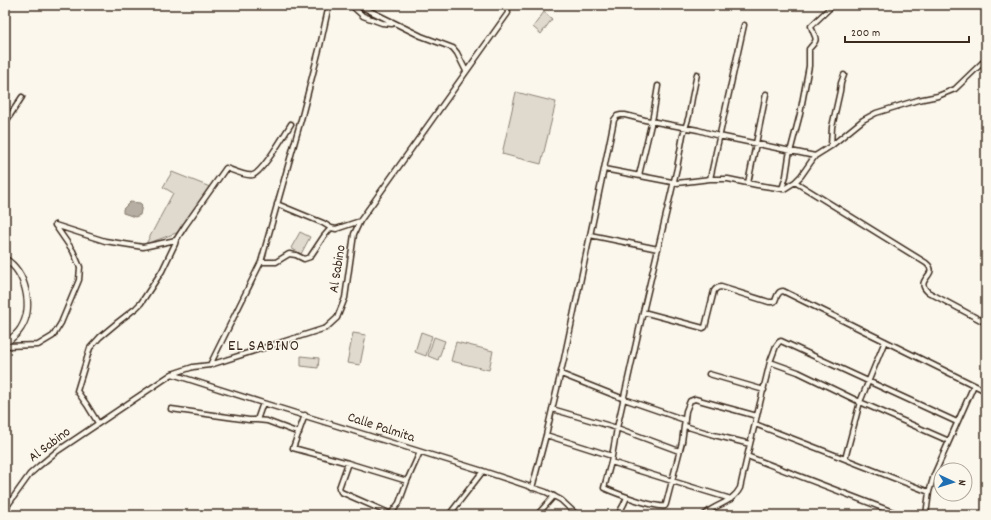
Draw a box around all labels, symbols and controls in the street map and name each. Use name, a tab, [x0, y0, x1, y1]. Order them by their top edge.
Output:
scale bar	[845, 18, 969, 44]
text: 200 m	[851, 25, 880, 42]
street label: Al Sabino	[324, 244, 352, 294]
district label: EL SABINO	[228, 335, 300, 358]
street label: Calle Palmita	[345, 408, 418, 448]
street label: Al Sabino	[25, 422, 75, 468]
north arrow	[933, 462, 973, 502]
text: N	[953, 479, 969, 486]

